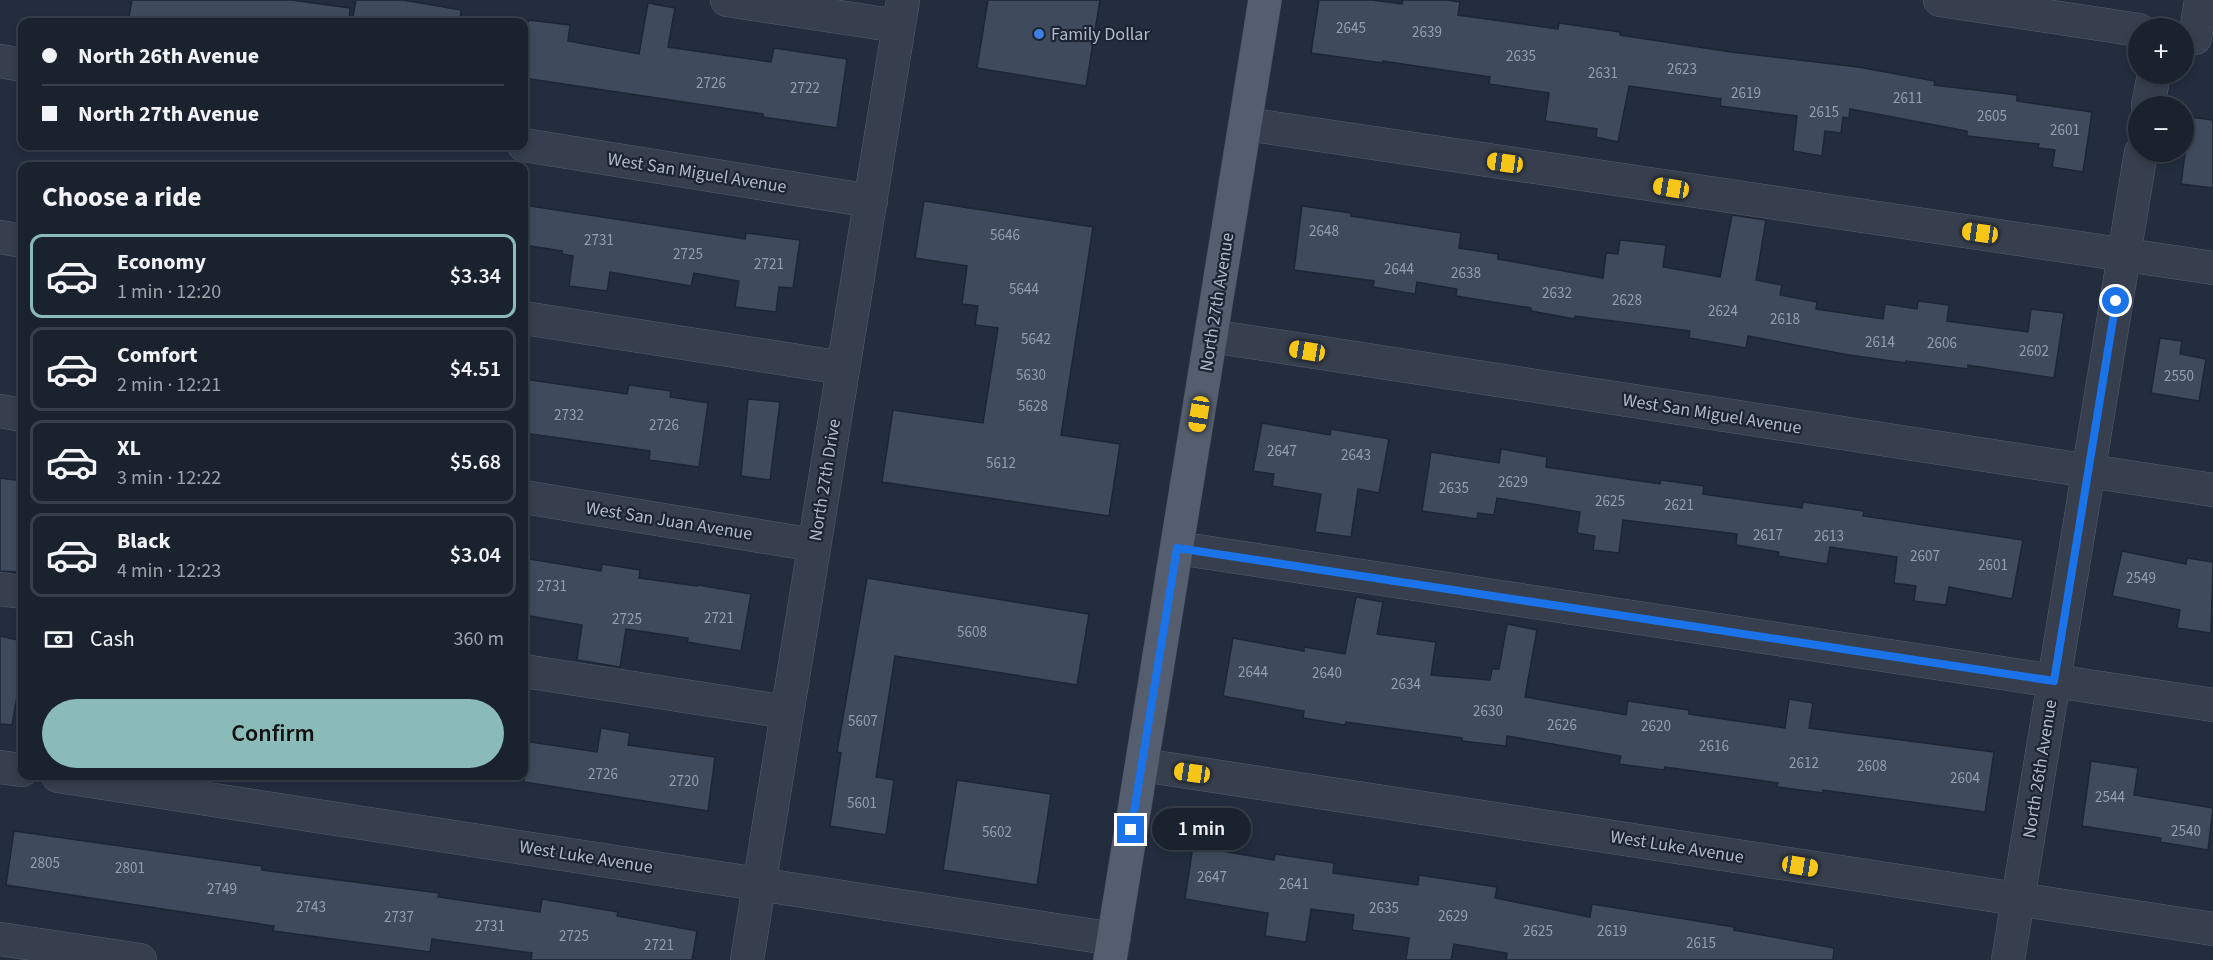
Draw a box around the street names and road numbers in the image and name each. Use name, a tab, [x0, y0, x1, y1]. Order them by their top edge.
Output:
street label: West San Miguel Avenue	[606, 146, 788, 200]
street label: North 27th Avenue	[1194, 231, 1240, 373]
street label: West San Miguel Avenue	[1621, 387, 1803, 441]
street label: North 27th Drive	[803, 417, 847, 543]
street label: West San Juan Avenue	[584, 495, 754, 547]
street label: North 26th Avenue	[2017, 698, 2063, 840]
street label: West Luke Avenue	[1608, 824, 1746, 870]
street label: West Luke Avenue	[517, 834, 655, 880]

